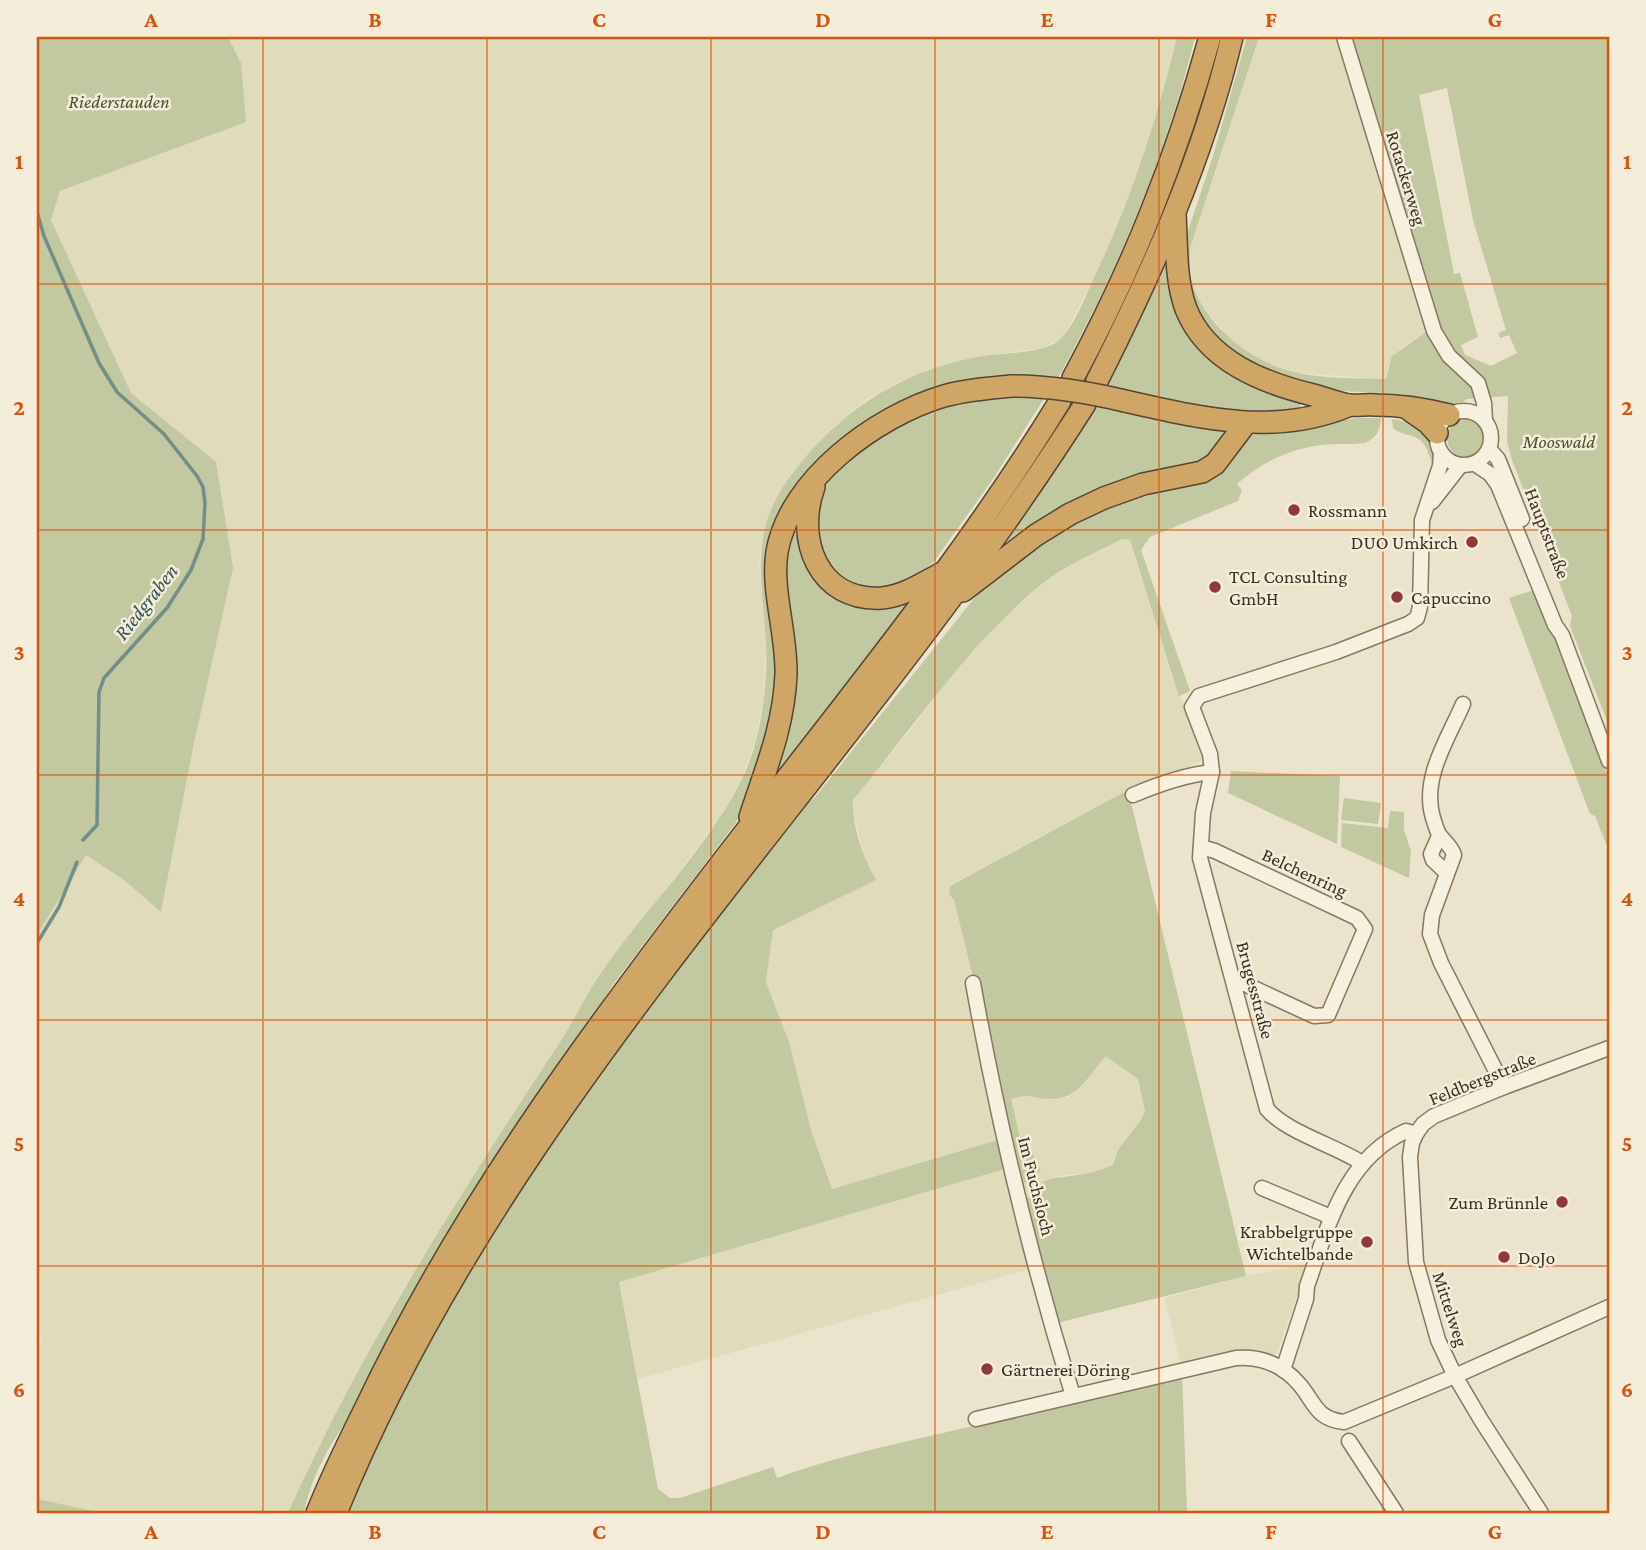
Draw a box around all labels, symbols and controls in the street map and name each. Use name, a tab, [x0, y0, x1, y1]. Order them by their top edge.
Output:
text: A	[143, 6, 158, 32]
text: B	[368, 6, 382, 32]
text: C	[592, 6, 606, 32]
text: D	[815, 6, 831, 32]
text: E	[1040, 6, 1054, 32]
text: F	[1265, 6, 1277, 32]
text: G	[1488, 6, 1503, 32]
park label: Riederstauden	[68, 91, 170, 112]
street label: Rotackerweg	[1382, 128, 1431, 228]
text: 1	[15, 148, 24, 174]
text: 1	[1623, 148, 1632, 174]
text: 2	[13, 394, 25, 420]
text: 2	[1621, 394, 1633, 420]
park label: Mooswald	[1522, 431, 1596, 452]
street label: Hauptstraße	[1521, 485, 1574, 581]
place label: Rossmann	[1308, 500, 1387, 521]
marker: Rossmann	[1286, 502, 1302, 518]
place label: DUO Umkirch	[1351, 532, 1458, 553]
marker: DUO Umkirch	[1464, 534, 1480, 550]
water label: Riedgraben	[109, 560, 183, 644]
place label: TCL Consulting GmbH	[1229, 566, 1347, 609]
marker: TCL Consulting GmbH	[1207, 579, 1223, 595]
place label: Capuccino	[1411, 587, 1491, 608]
marker: Capuccino	[1389, 589, 1405, 605]
text: 3	[13, 639, 25, 665]
text: 3	[1621, 639, 1633, 665]
street label: Belchenring	[1259, 844, 1351, 901]
text: 4	[13, 885, 25, 911]
text: 4	[1621, 885, 1633, 911]
street label: Brugesstraße	[1232, 939, 1279, 1041]
street label: Feldbergstraße	[1426, 1047, 1539, 1110]
text: 5	[13, 1130, 25, 1156]
text: 5	[1621, 1130, 1633, 1156]
street label: Im Fuchsloch	[1014, 1134, 1059, 1238]
place label: Zum Brünnle	[1448, 1192, 1548, 1213]
marker: Zum Brünnle	[1554, 1194, 1570, 1210]
place label: Krabbelgruppe Wichtelbande	[1240, 1221, 1353, 1264]
marker: Krabbelgruppe Wichtelbande	[1359, 1234, 1375, 1250]
place label: DoJo	[1518, 1247, 1555, 1268]
marker: DoJo	[1496, 1249, 1512, 1265]
street label: Mittelweg	[1429, 1269, 1473, 1349]
place label: Gärtnerei Döring	[1001, 1359, 1130, 1380]
marker: Gärtnerei Döring	[979, 1361, 995, 1377]
text: 6	[13, 1376, 25, 1402]
text: 6	[1621, 1376, 1633, 1402]
text: A	[143, 1518, 158, 1544]
text: B	[368, 1518, 382, 1544]
text: C	[592, 1518, 606, 1544]
text: D	[815, 1518, 831, 1544]
text: E	[1040, 1518, 1054, 1544]
text: F	[1265, 1518, 1277, 1544]
text: G	[1488, 1518, 1503, 1544]

